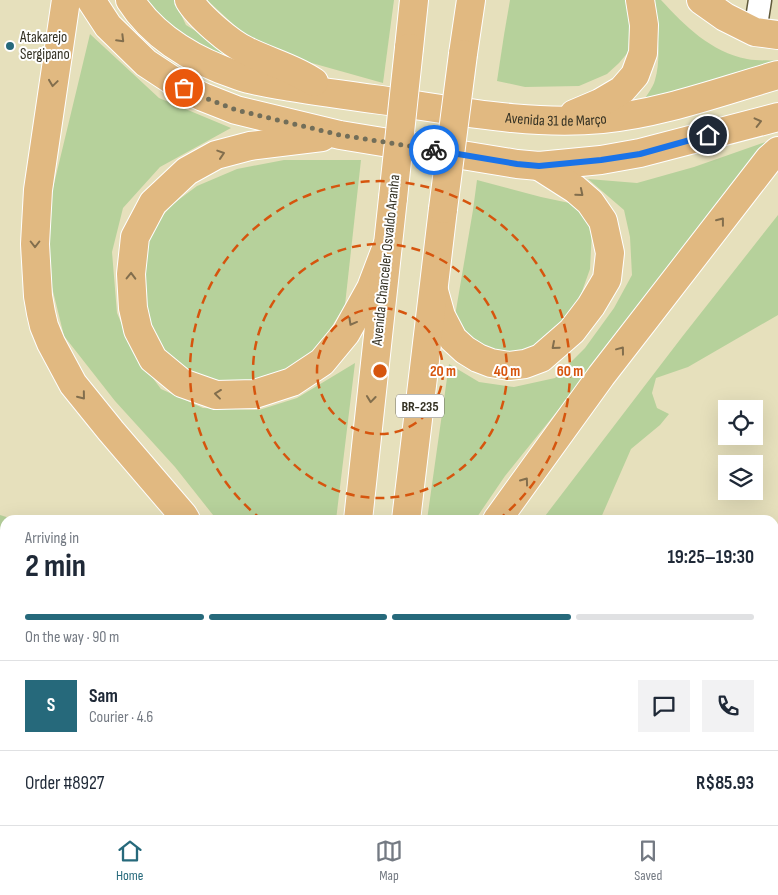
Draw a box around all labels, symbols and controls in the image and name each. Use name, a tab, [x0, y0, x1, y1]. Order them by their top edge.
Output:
place label: Atakarejo Sergipano	[19, 28, 70, 64]
one-way arrow	[115, 33, 124, 42]
marker: Atakarejo Sergipano	[4, 40, 16, 52]
pin	[163, 67, 205, 109]
icon: bag	[170, 74, 198, 102]
one-way arrow	[48, 79, 59, 87]
street label: Avenida 31 de Março	[504, 108, 607, 130]
pin	[687, 114, 729, 156]
one-way arrow	[754, 117, 763, 128]
icon: home	[694, 121, 722, 149]
courier	[409, 125, 459, 175]
icon: bike	[420, 136, 448, 164]
one-way arrow	[217, 150, 225, 160]
street label: Avenida Chanceler Osvaldo Aranha	[367, 173, 404, 347]
one-way arrow	[574, 188, 583, 197]
one-way arrow	[715, 218, 723, 227]
one-way arrow	[30, 240, 40, 248]
one-way arrow	[126, 272, 136, 280]
one-way arrow	[348, 317, 358, 326]
one-way arrow	[552, 340, 561, 349]
one-way arrow	[616, 347, 624, 356]
centre of rings	[371, 362, 389, 380]
text: 20 m	[430, 362, 456, 381]
text: 40 m	[494, 362, 520, 381]
text: 60 m	[557, 362, 583, 381]
one-way arrow	[213, 389, 221, 400]
one-way arrow	[77, 390, 86, 399]
road number: BR-235	[396, 394, 444, 418]
one-way arrow	[366, 395, 377, 403]
map controls	[718, 400, 763, 500]
button: locate	[718, 400, 763, 445]
button: layers	[718, 455, 763, 500]
one-way arrow	[519, 477, 528, 486]
text: Arriving in	[25, 529, 79, 548]
text: 19:25–19:30	[667, 546, 754, 569]
text: 2 min	[25, 547, 86, 586]
text: On the way · 90 m	[25, 628, 119, 647]
button: chat	[638, 680, 690, 732]
button: phone	[702, 680, 754, 732]
text: Sam	[89, 685, 118, 708]
text: S	[47, 694, 55, 717]
text: Courier · 4.6	[89, 708, 153, 727]
text: Order #8927	[25, 772, 104, 795]
text: R$85.93	[696, 772, 754, 795]
tab: Home	[116, 837, 144, 884]
tab: Map	[375, 837, 403, 884]
tab: Saved	[634, 837, 662, 884]

